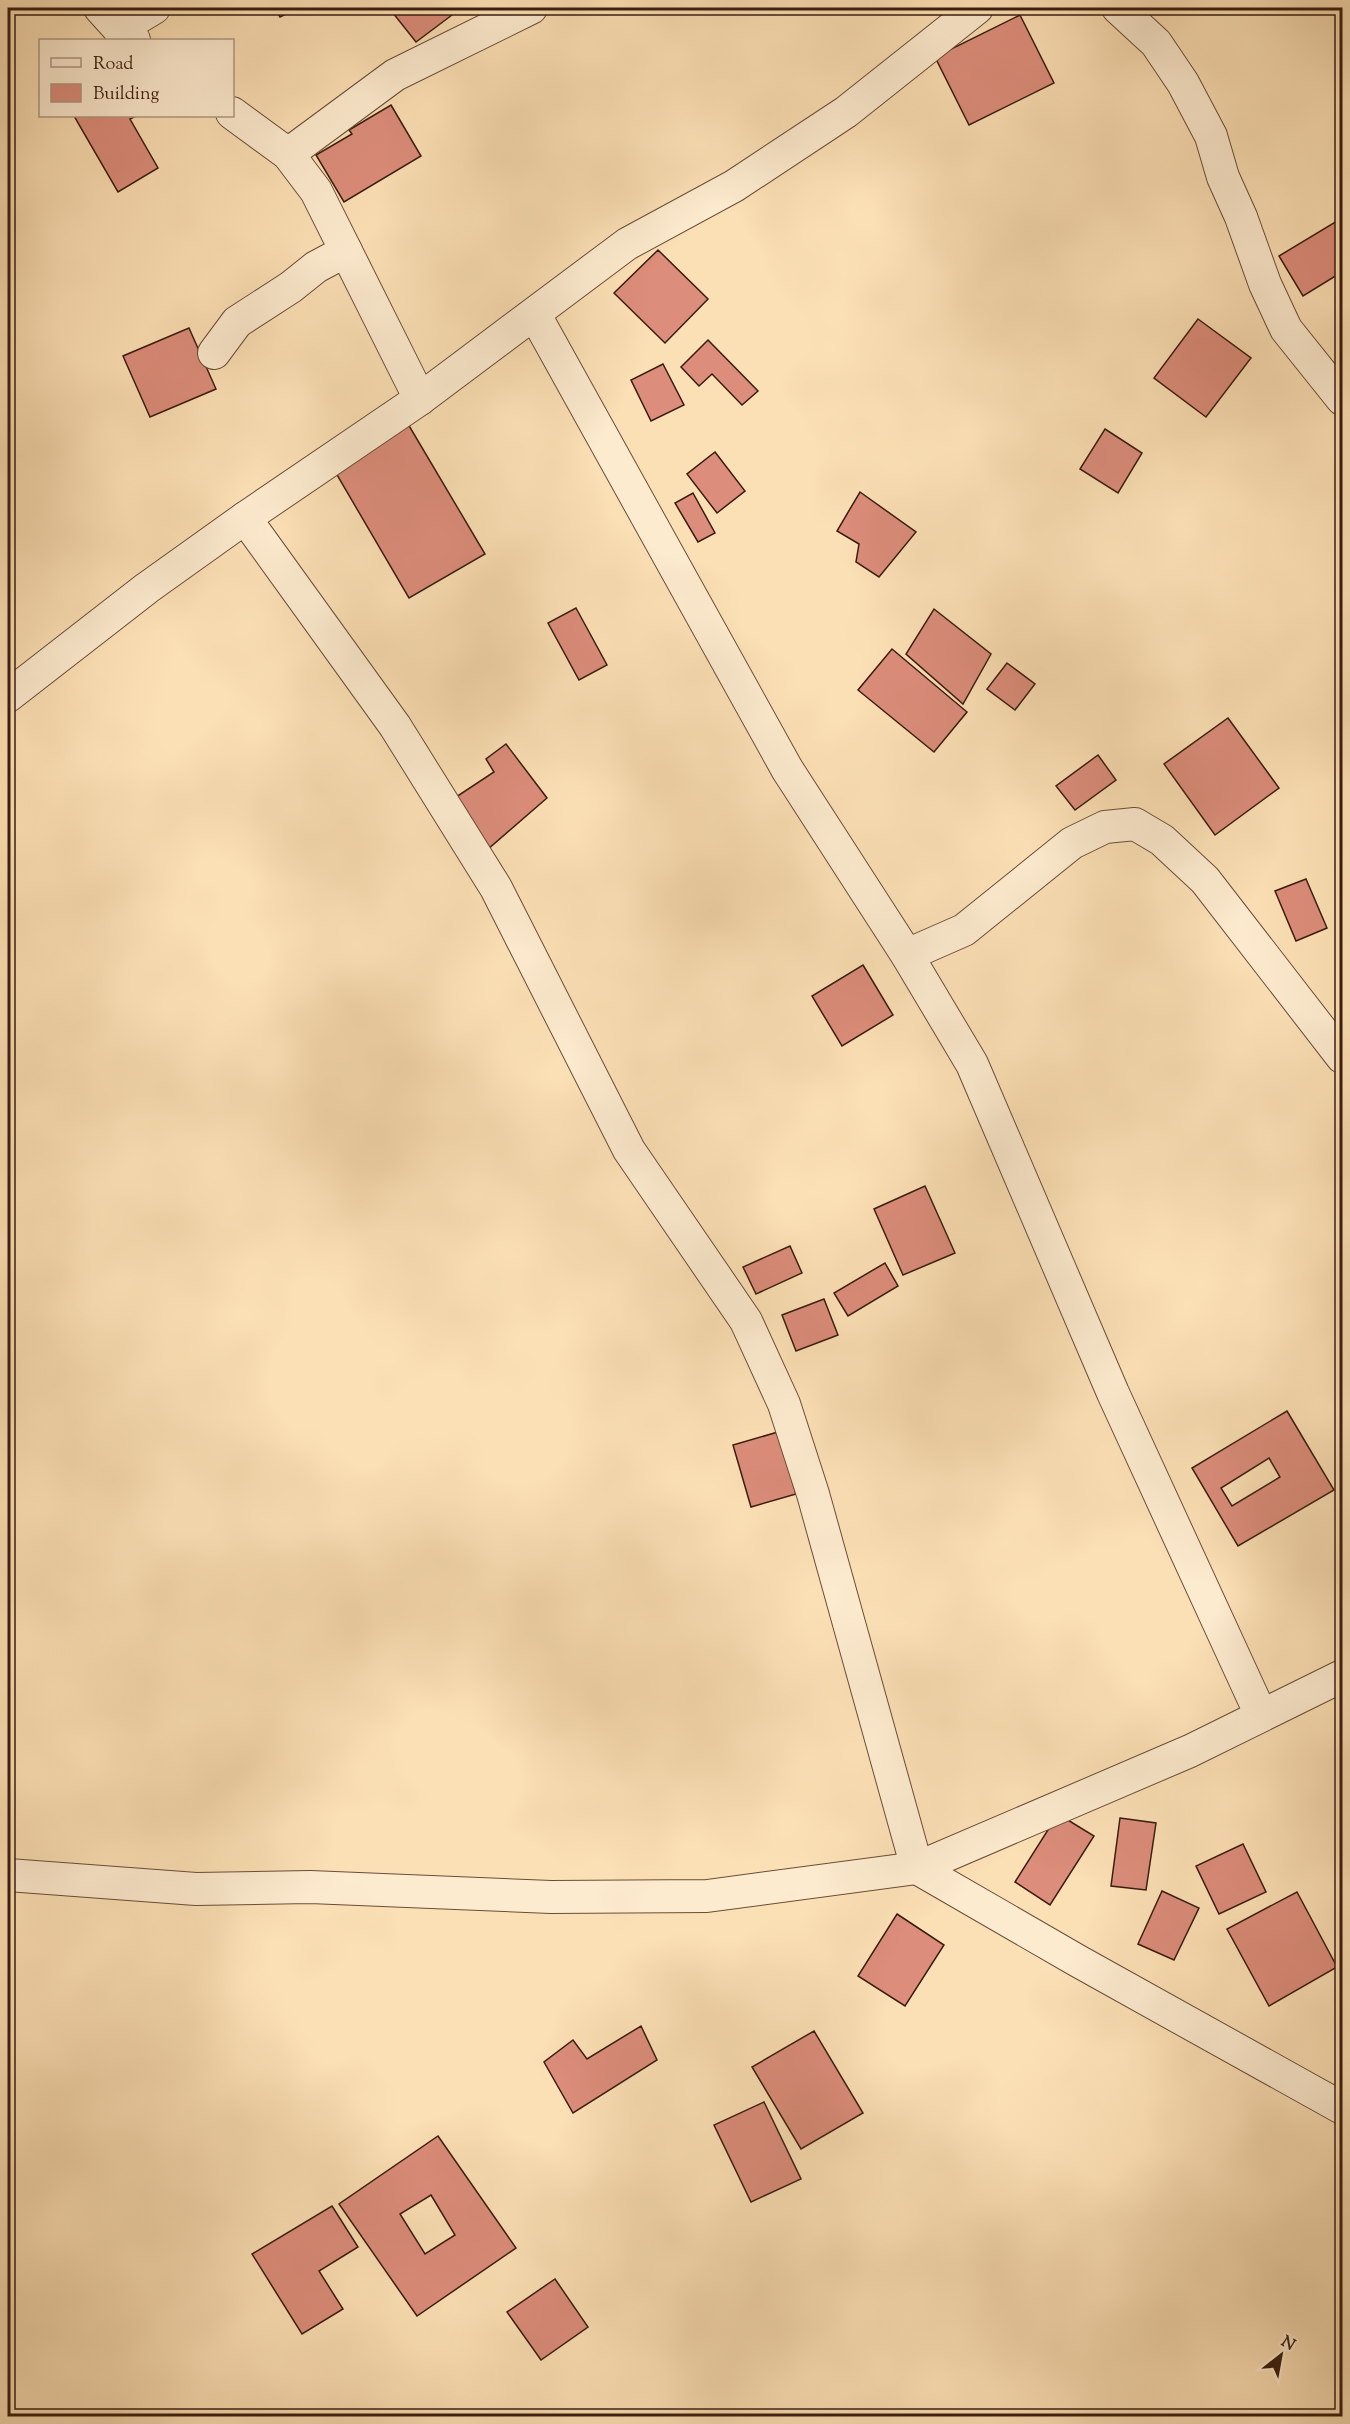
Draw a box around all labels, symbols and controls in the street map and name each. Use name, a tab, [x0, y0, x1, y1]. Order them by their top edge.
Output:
legend	[39, 39, 234, 117]
text: Road	[93, 52, 133, 78]
text: Building	[93, 82, 159, 108]
north arrow	[1251, 2325, 1311, 2385]
text: N	[1276, 2331, 1299, 2358]

